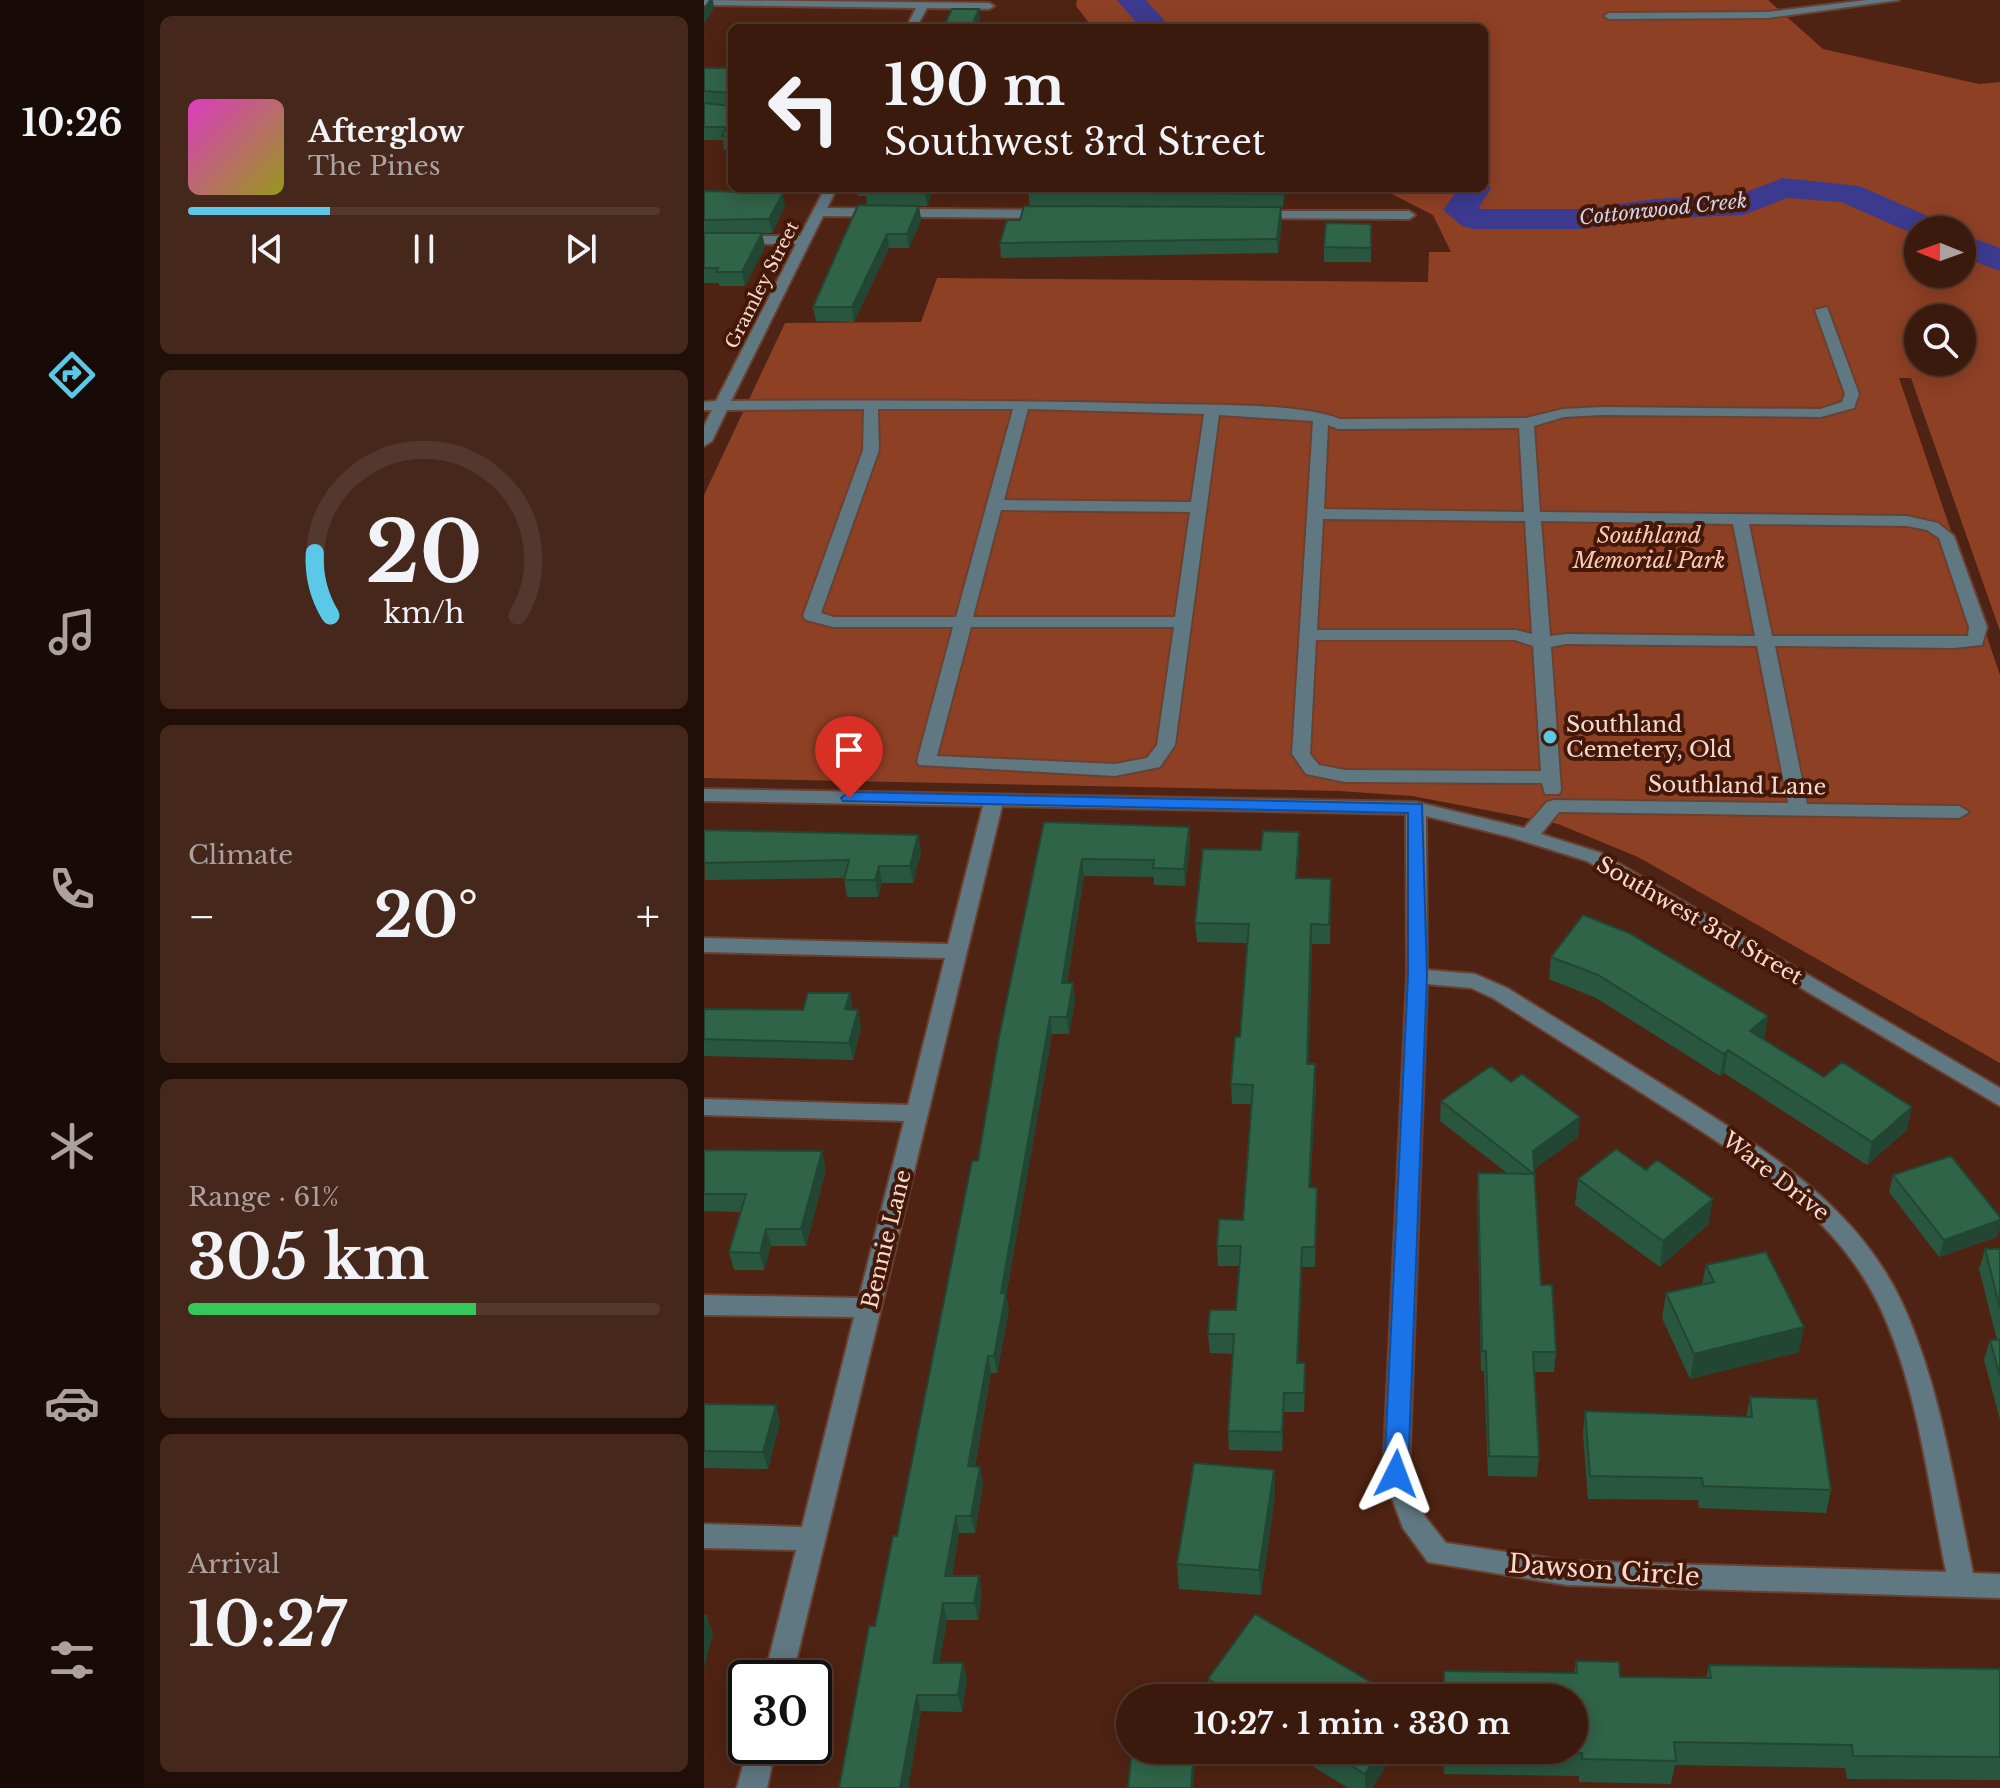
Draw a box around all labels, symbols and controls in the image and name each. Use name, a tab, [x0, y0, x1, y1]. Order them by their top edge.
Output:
text: 190 m	[884, 51, 1065, 120]
icon: left	[752, 56, 856, 160]
text: 10:26	[22, 101, 122, 146]
text: Afterglow	[308, 113, 464, 150]
text: Southwest 3rd Street	[884, 120, 1265, 165]
text: The Pines	[308, 150, 440, 182]
water label: Cottonwood Creek	[1578, 188, 1748, 230]
north arrow	[1904, 216, 1976, 288]
map controls	[1904, 216, 1976, 376]
street label: Gramley Street	[720, 218, 804, 352]
icon: previous	[245, 227, 289, 271]
icon: pause	[402, 227, 446, 271]
icon: next	[559, 227, 603, 271]
button: search	[1904, 304, 1976, 376]
icon: directions	[44, 347, 100, 403]
text: 20	[366, 500, 482, 603]
park label: Southland Memorial Park	[1572, 522, 1725, 574]
text: km/h	[383, 595, 465, 631]
icon: music	[44, 604, 100, 660]
place label: Southland Cemetery, Old	[1566, 711, 1732, 763]
pin	[815, 716, 883, 798]
icon: arrive	[827, 728, 871, 772]
marker: Southland Cemetery, Old	[1541, 728, 1559, 746]
street label: Southland Lane	[1648, 770, 1826, 801]
text: Climate	[188, 839, 293, 871]
street label: Southwest 3rd Street	[1592, 850, 1808, 991]
icon: phone	[44, 861, 100, 917]
text: 20°	[374, 879, 478, 953]
text: −	[188, 889, 216, 944]
text: +	[636, 889, 660, 944]
icon: climate	[44, 1118, 100, 1174]
street label: Ware Drive	[1716, 1126, 1835, 1226]
street label: Bennie Lane	[856, 1167, 917, 1311]
text: Range · 61%	[188, 1181, 339, 1213]
text: 305 km	[188, 1221, 429, 1295]
icon: car	[44, 1375, 100, 1431]
position arrow	[1354, 1432, 1438, 1516]
street label: Dawson Circle	[1507, 1547, 1701, 1593]
text: Arrival	[188, 1548, 280, 1580]
text: 10:27	[188, 1588, 347, 1662]
icon: filters	[44, 1632, 100, 1688]
speed limit sign: 30	[728, 1660, 832, 1764]
text: 10:27 · 1 min · 330 m	[1194, 1705, 1510, 1742]

